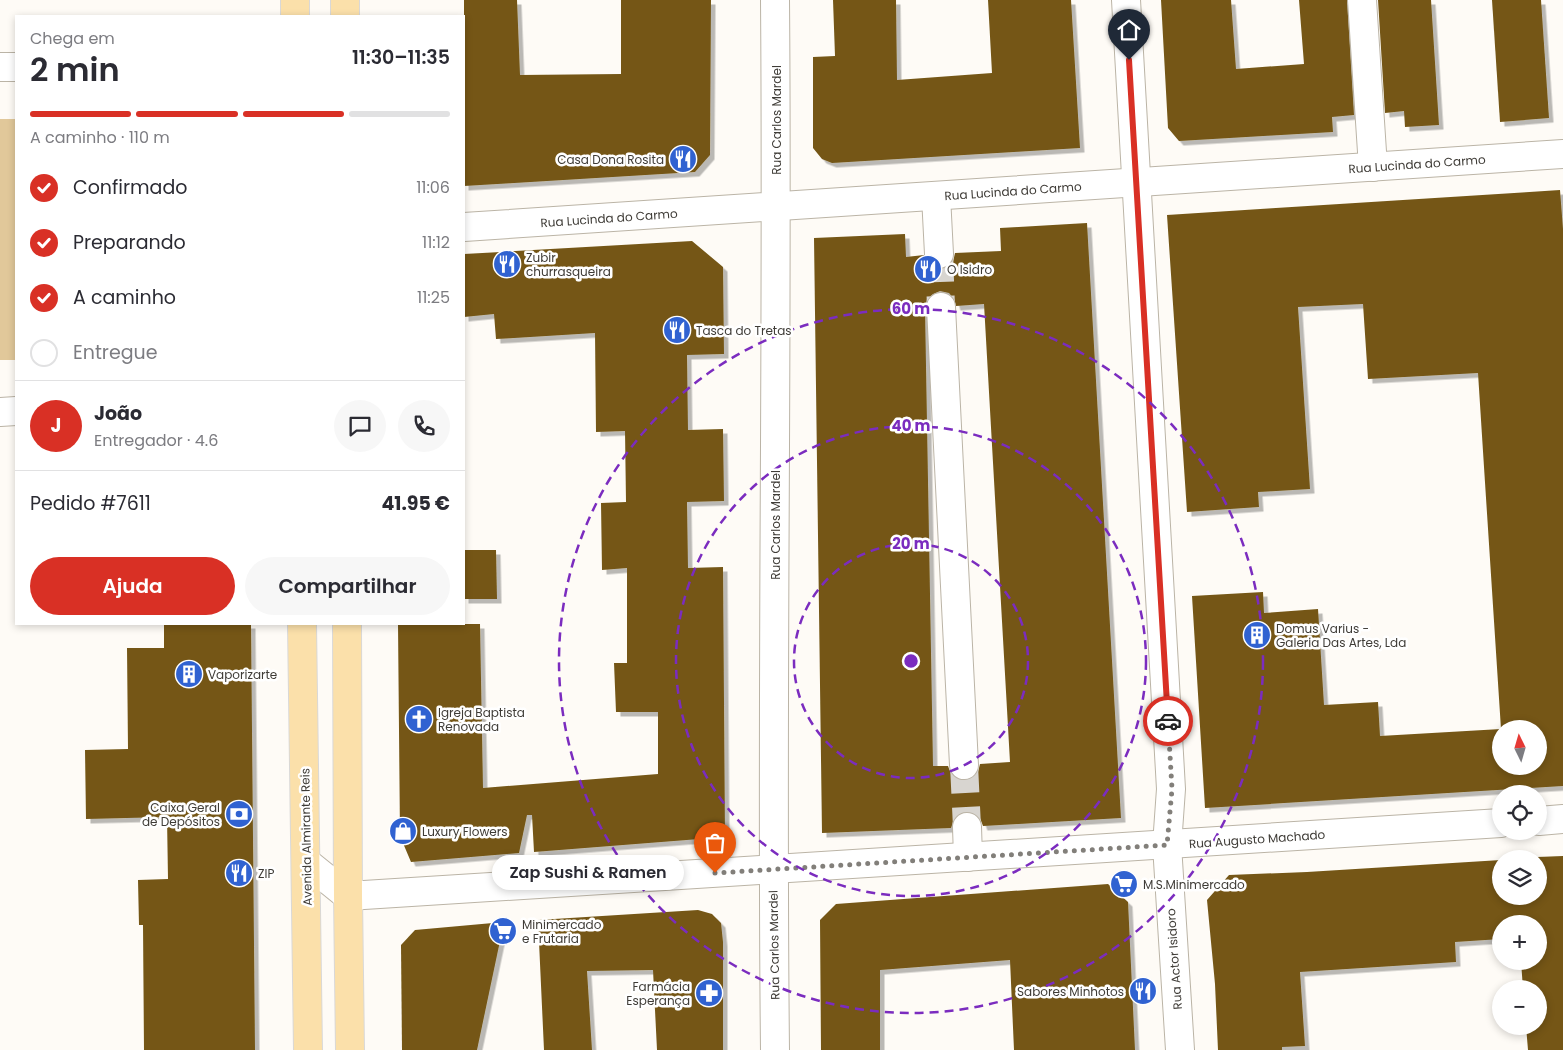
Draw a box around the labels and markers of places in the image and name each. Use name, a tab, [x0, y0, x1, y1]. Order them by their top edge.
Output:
pin	[1108, 9, 1150, 60]
restaurant icon: Casa Dona Rosita	[668, 144, 698, 174]
place label: Casa Dona Rosita	[557, 151, 664, 168]
restaurant icon: Zubir churrasqueira	[492, 249, 522, 279]
place label: Zubir churrasqueira	[526, 249, 611, 280]
restaurant icon: O Isidro	[913, 254, 943, 284]
place label: O Isidro	[947, 261, 992, 278]
restaurant icon: Tasca do Tretas	[662, 315, 692, 345]
place label: Tasca do Tretas	[696, 322, 792, 339]
building icon: Domus Varius - Galeria Das Artes, Lda	[1242, 620, 1272, 650]
place label: Domus Varius - Galeria Das Artes, Lda	[1276, 620, 1406, 651]
centre of rings	[902, 652, 920, 670]
building icon: Vaporizarte	[174, 659, 204, 689]
place label: Vaporizarte	[208, 666, 277, 683]
church icon: Igreja Baptista Renovada	[404, 704, 434, 734]
place label: Igreja Baptista Renovada	[438, 704, 525, 735]
place label: Caixa Geral de Depósitos	[142, 799, 220, 830]
bank icon: Caixa Geral de Depósitos	[224, 799, 254, 829]
shop icon: Luxury Flowers	[388, 816, 418, 846]
pin	[694, 822, 736, 873]
place label: Luxury Flowers	[422, 823, 507, 840]
callout: Zap Sushi & Ramen	[492, 856, 685, 890]
restaurant icon: ZIP	[224, 858, 254, 888]
place label: ZIP	[258, 865, 274, 882]
supermarket icon: M.S.Minimercado	[1109, 869, 1139, 899]
place label: M.S.Minimercado	[1143, 876, 1245, 893]
supermarket icon: Minimercado e Frutaria	[488, 916, 518, 946]
place label: Minimercado e Frutaria	[522, 916, 602, 947]
restaurant icon: Sabores Minhotos	[1128, 976, 1158, 1006]
place label: Farmácia Esperança	[626, 978, 690, 1009]
pharmacy icon: Farmácia Esperança	[694, 978, 724, 1008]
place label: Sabores Minhotos	[1017, 983, 1124, 1000]

